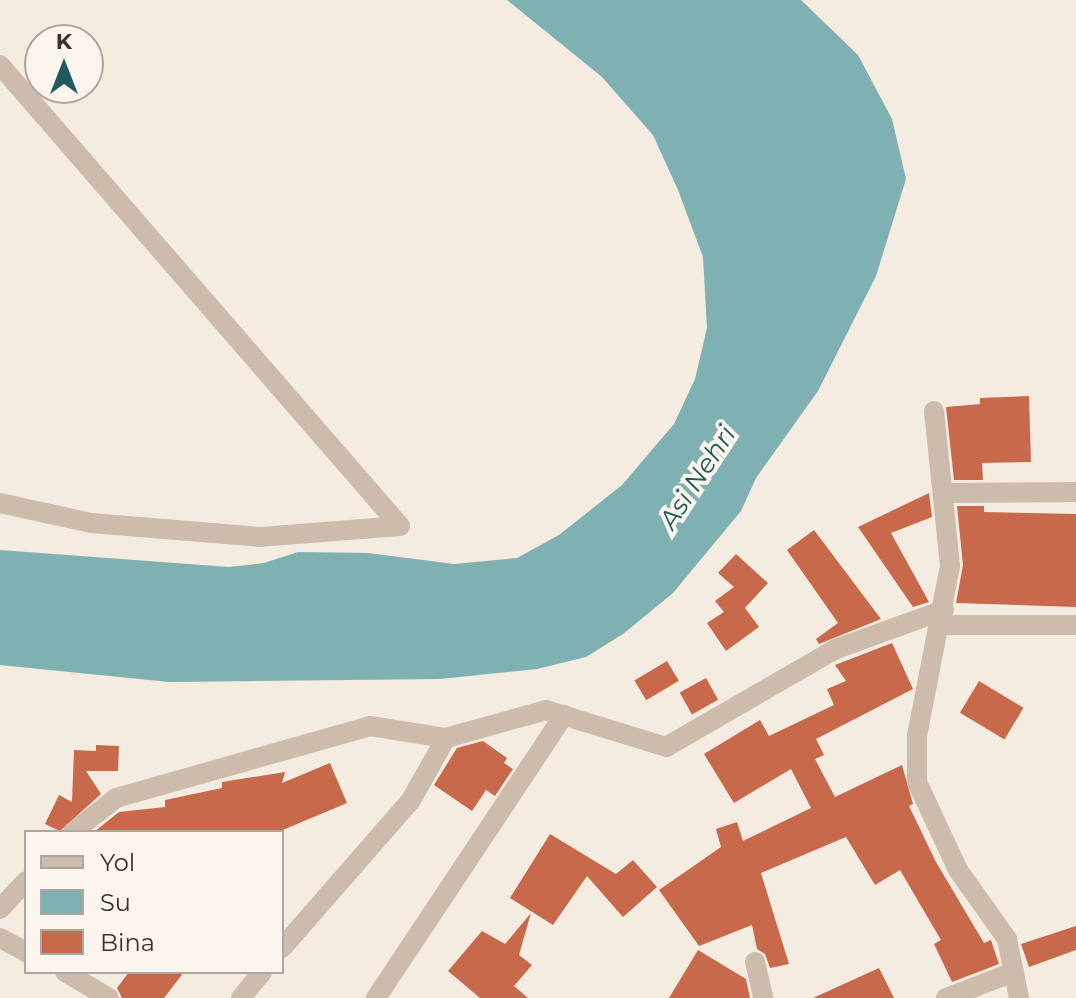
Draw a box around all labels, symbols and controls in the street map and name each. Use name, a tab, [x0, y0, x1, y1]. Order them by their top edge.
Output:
north arrow	[24, 24, 104, 104]
text: K	[56, 28, 72, 55]
water label: Asi Nehri	[653, 421, 743, 535]
legend	[24, 830, 284, 974]
text: Yol	[100, 848, 135, 877]
text: Su	[100, 888, 131, 917]
text: Bina	[100, 928, 155, 957]

